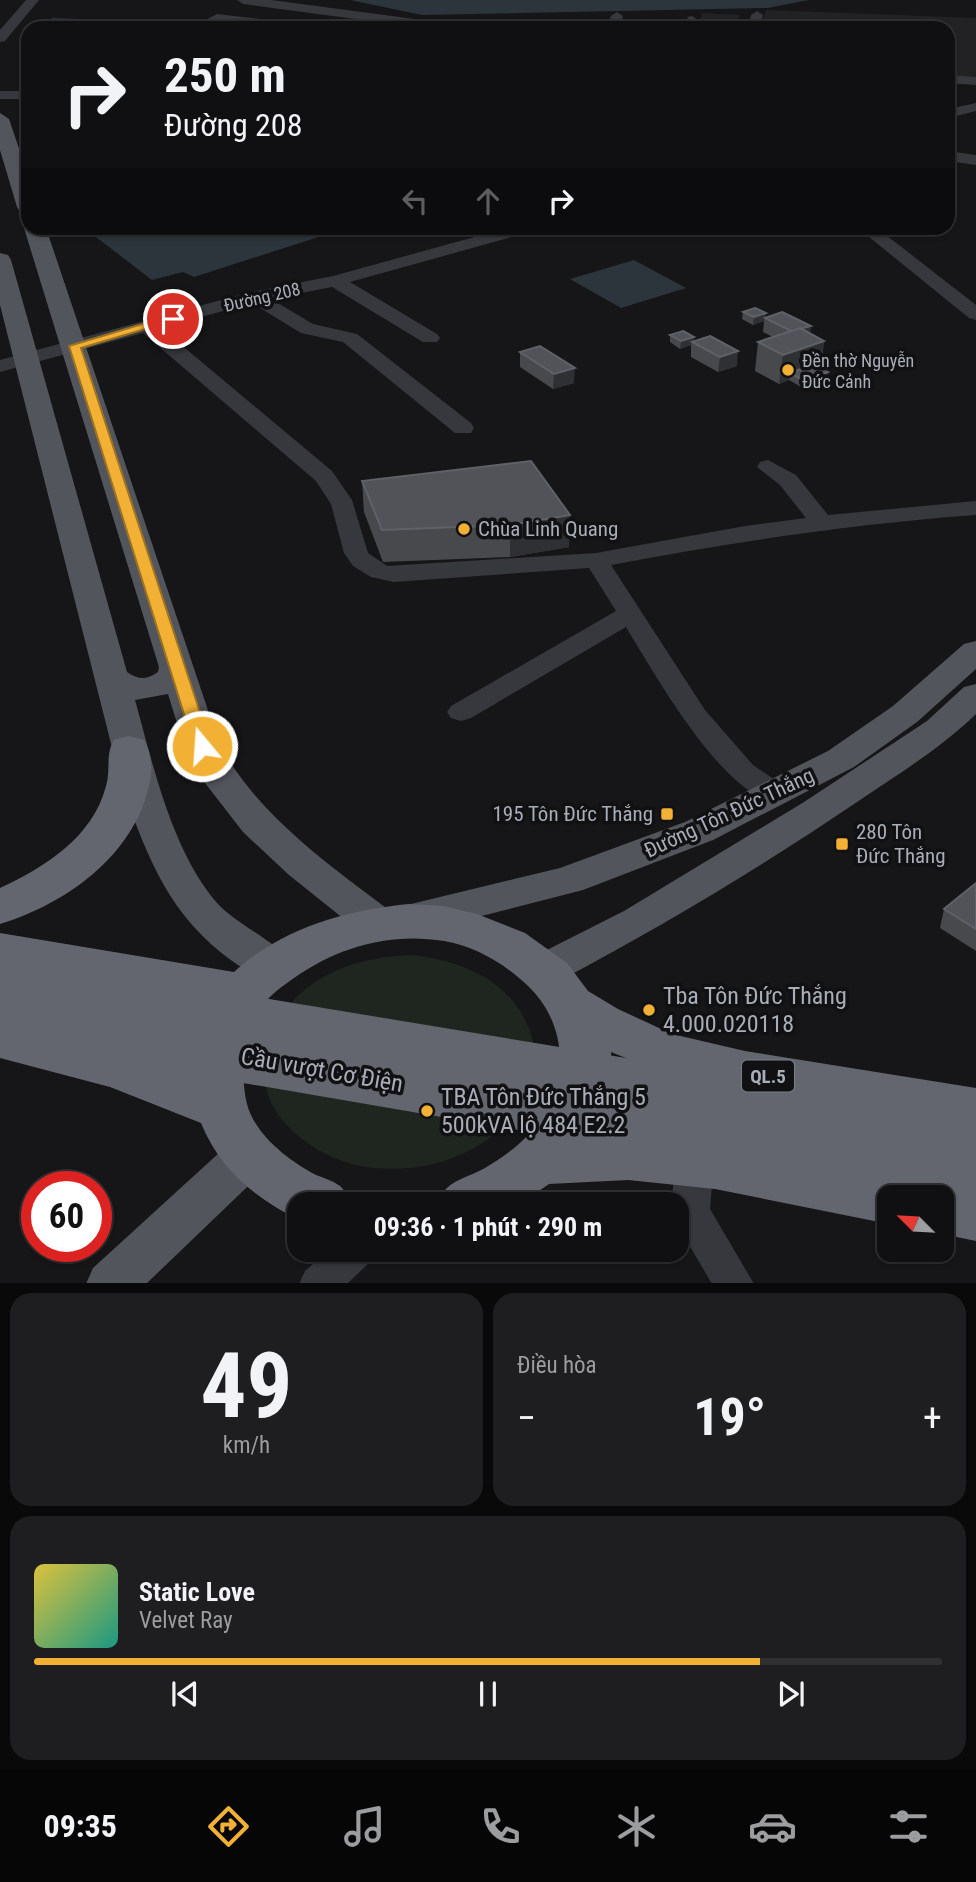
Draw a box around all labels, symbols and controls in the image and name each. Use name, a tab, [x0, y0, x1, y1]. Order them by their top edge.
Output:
text: 250 m	[164, 47, 286, 104]
icon: right	[49, 49, 140, 140]
text: Đường 208	[164, 106, 302, 144]
icon: left	[396, 182, 434, 220]
icon: ahead	[469, 182, 507, 220]
icon: right	[542, 182, 580, 220]
street label: Đường 208	[222, 278, 302, 316]
pin	[143, 289, 203, 349]
icon: arrive	[154, 300, 192, 338]
place label: Đền thờ Nguyễn Đức Cảnh	[802, 350, 914, 392]
marker: Đền thờ Nguyễn Đức Cảnh	[780, 362, 796, 378]
place label: Chùa Linh Quang	[478, 517, 618, 541]
marker: Chùa Linh Quang	[456, 521, 472, 537]
position arrow	[165, 709, 239, 783]
street label: Đường Tôn Đức Thắng	[640, 763, 818, 863]
place label: 195 Tôn Đức Thắng	[492, 802, 653, 826]
marker: 195 Tôn Đức Thắng	[659, 806, 675, 822]
place label: 280 Tôn Đức Thắng	[856, 820, 946, 868]
marker: 280 Tôn Đức Thắng	[834, 836, 850, 852]
place label: Tba Tôn Đức Thắng 4.000.020118	[663, 982, 847, 1038]
marker: Tba Tôn Đức Thắng 4.000.020118	[641, 1002, 657, 1018]
street label: Cầu vượt Cơ Điện	[239, 1042, 405, 1098]
road number: QL.5	[742, 1060, 794, 1092]
place label: TBA Tôn Đức Thắng 5 500kVA lộ 484 E2.2	[441, 1083, 646, 1139]
marker: TBA Tôn Đức Thắng 5 500kVA lộ 484 E2.2	[419, 1103, 435, 1119]
speed limit sign: 60	[21, 1171, 112, 1262]
north arrow	[877, 1185, 954, 1262]
map controls	[877, 1185, 954, 1262]
text: 09:36 · 1 phút · 290 m	[374, 1212, 602, 1242]
text: 49	[201, 1333, 292, 1439]
text: Điều hòa	[517, 1352, 597, 1379]
text: 19°	[693, 1387, 766, 1448]
text: −	[517, 1396, 536, 1440]
text: +	[923, 1396, 942, 1440]
text: km/h	[223, 1432, 270, 1459]
text: Static Love	[139, 1577, 255, 1607]
text: Velvet Ray	[139, 1607, 233, 1634]
icon: previous	[166, 1675, 204, 1713]
icon: pause	[469, 1675, 507, 1713]
icon: next	[772, 1675, 810, 1713]
icon: directions	[204, 1802, 253, 1851]
icon: music	[340, 1802, 389, 1851]
icon: phone	[476, 1802, 525, 1851]
icon: climate	[612, 1802, 661, 1851]
icon: car	[748, 1802, 797, 1851]
icon: filters	[884, 1802, 933, 1851]
text: 09:35	[43, 1807, 117, 1845]

